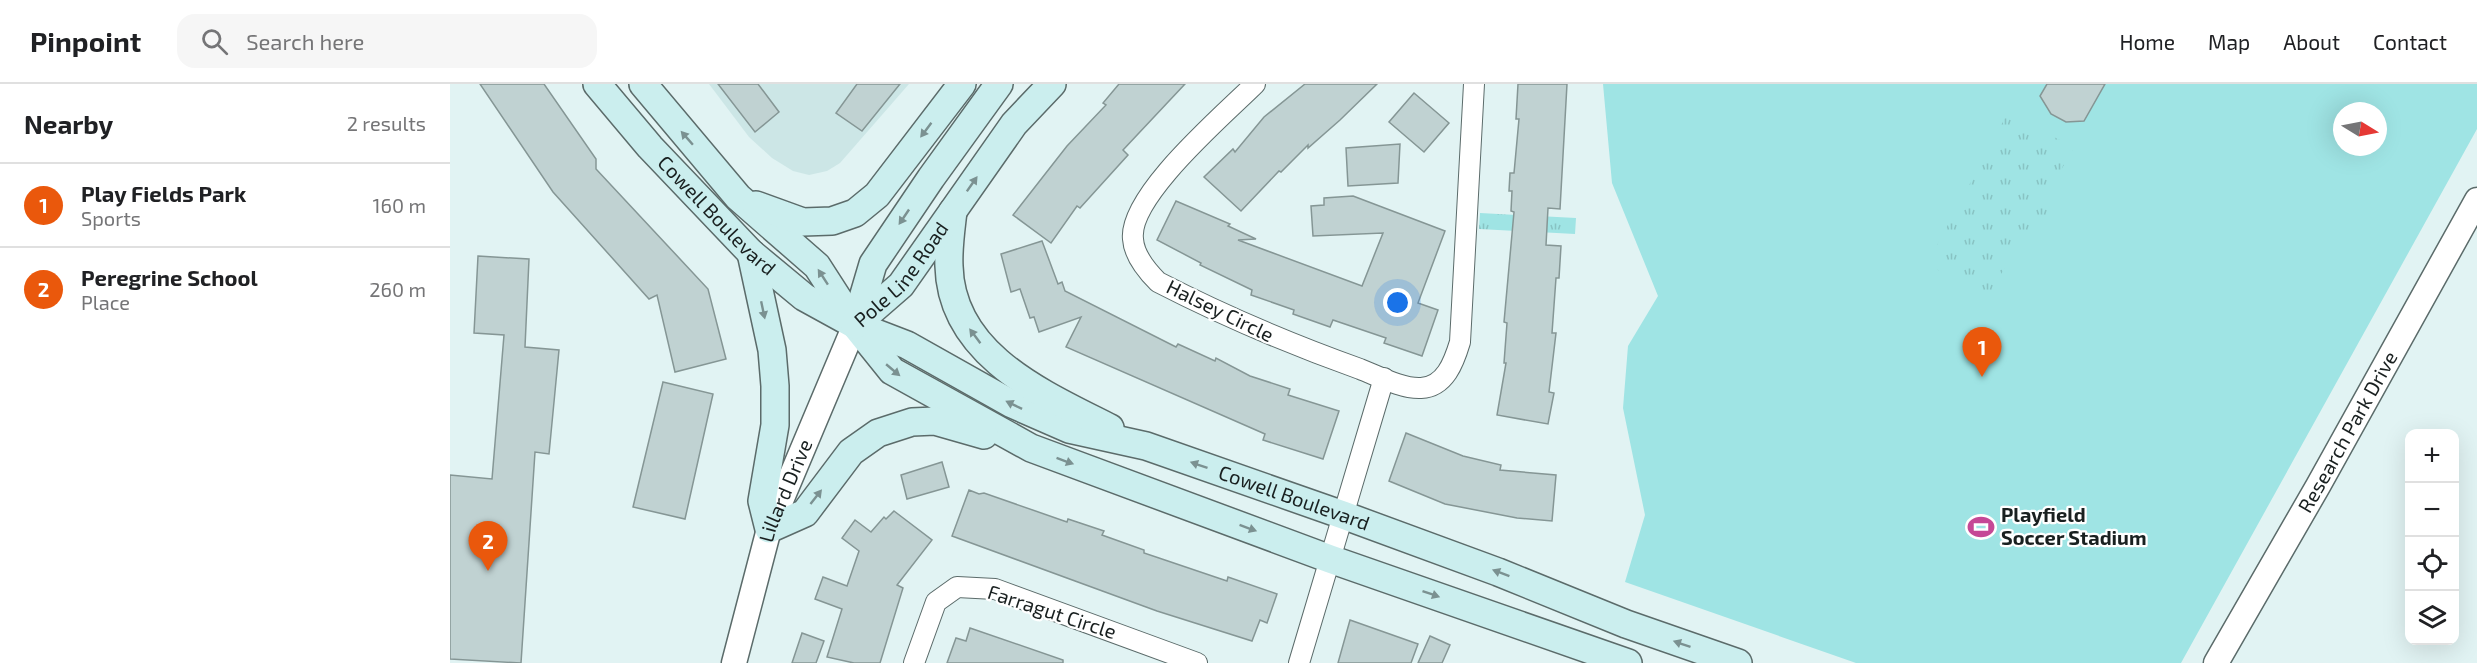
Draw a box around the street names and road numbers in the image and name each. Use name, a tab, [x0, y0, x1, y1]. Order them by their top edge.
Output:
street label: Cowell Boulevard	[653, 150, 781, 280]
street label: Pole Line Road	[849, 217, 953, 331]
street label: Halsey Circle	[1163, 274, 1278, 346]
street label: Research Park Drive	[2292, 347, 2402, 517]
street label: Lillard Drive	[753, 435, 817, 545]
street label: Cowell Boulevard	[1216, 459, 1373, 535]
street label: Farragut Circle	[985, 579, 1120, 643]

